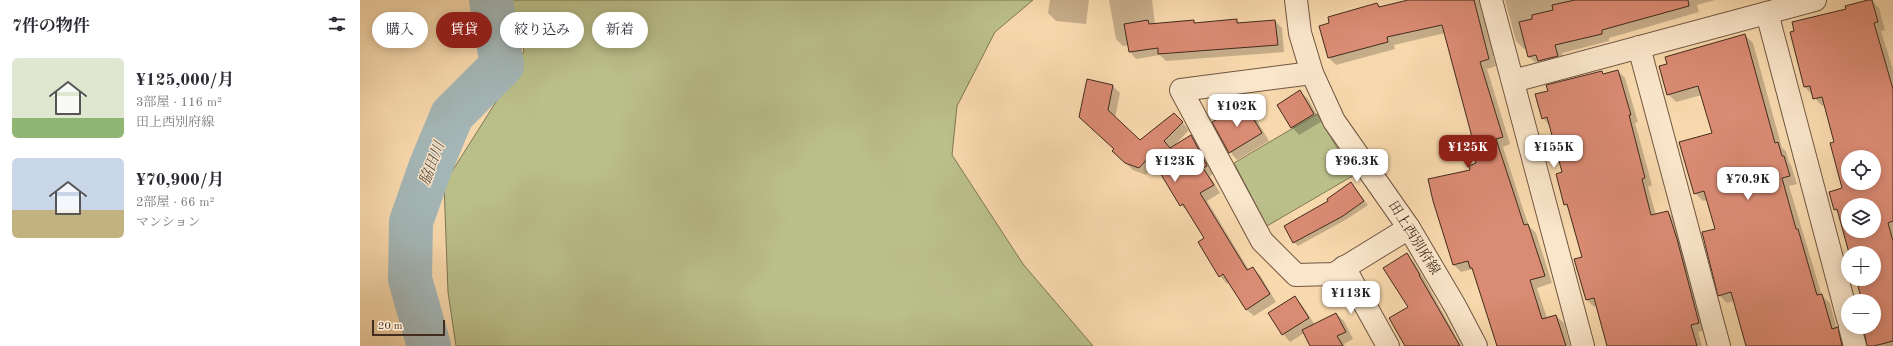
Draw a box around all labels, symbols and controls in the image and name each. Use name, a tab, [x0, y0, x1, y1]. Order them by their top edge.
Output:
chip: 購入	[372, 12, 428, 48]
chip: 賃貸	[436, 12, 492, 48]
chip: 絞り込み	[500, 12, 584, 48]
chip: 新着	[592, 12, 648, 48]
icon: filters	[326, 13, 348, 35]
text: 7件の物件	[12, 18, 90, 35]
text: ¥125,000/月	[136, 72, 234, 89]
icon: home	[44, 74, 92, 122]
pin: ¥102K	[1209, 94, 1265, 128]
text: 3部屋 · 116 m²	[136, 96, 222, 109]
text: ¥102K	[1217, 100, 1257, 113]
text: 田上西別府線	[136, 116, 214, 129]
pin: ¥125K	[1440, 135, 1496, 169]
pin: ¥155K	[1526, 135, 1582, 169]
water label: 脇田川	[416, 138, 449, 188]
text: ¥125K	[1448, 141, 1488, 154]
text: ¥155K	[1534, 141, 1574, 154]
pin: ¥123K	[1147, 149, 1203, 183]
pin: ¥96.3K	[1324, 149, 1390, 183]
map controls	[1841, 150, 1881, 334]
button: locate	[1841, 150, 1881, 190]
text: ¥123K	[1155, 155, 1195, 168]
text: ¥96.3K	[1335, 155, 1379, 168]
pin: ¥70.9K	[1715, 167, 1781, 201]
text: ¥70,900/月	[136, 172, 225, 189]
text: ¥70.9K	[1726, 173, 1770, 186]
icon: home	[44, 174, 92, 222]
text: 2部屋 · 66 m²	[136, 196, 214, 209]
street label: 田上西別府線	[1386, 198, 1443, 277]
button: layers	[1841, 198, 1881, 238]
text: マンション	[136, 216, 200, 229]
button: +	[1841, 246, 1881, 286]
pin: ¥113K	[1323, 281, 1379, 315]
text: ¥113K	[1331, 287, 1371, 300]
button: −	[1841, 294, 1881, 334]
scale bar	[372, 318, 445, 337]
text: 20 m	[378, 321, 403, 332]

